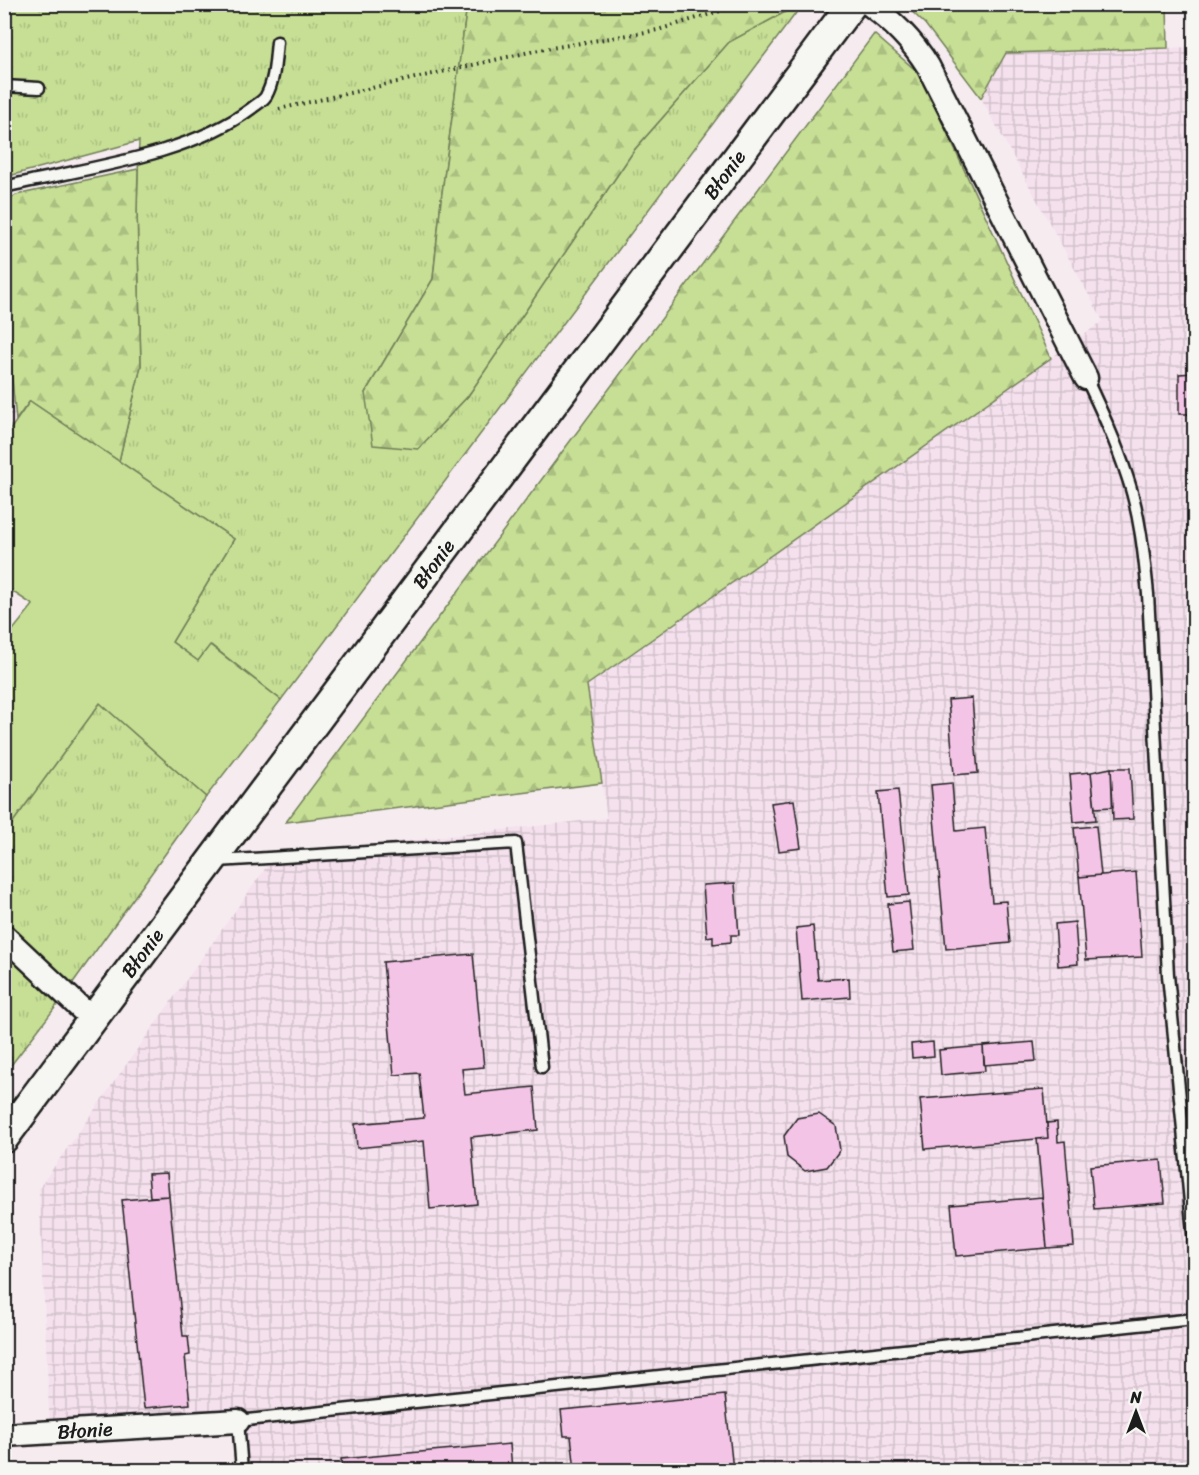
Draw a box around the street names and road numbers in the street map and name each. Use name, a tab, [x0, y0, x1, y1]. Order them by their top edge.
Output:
street label: Błonie	[694, 142, 755, 207]
street label: Błonie	[403, 531, 464, 596]
street label: Błonie	[112, 920, 173, 986]
street label: Błonie	[56, 1411, 114, 1449]

